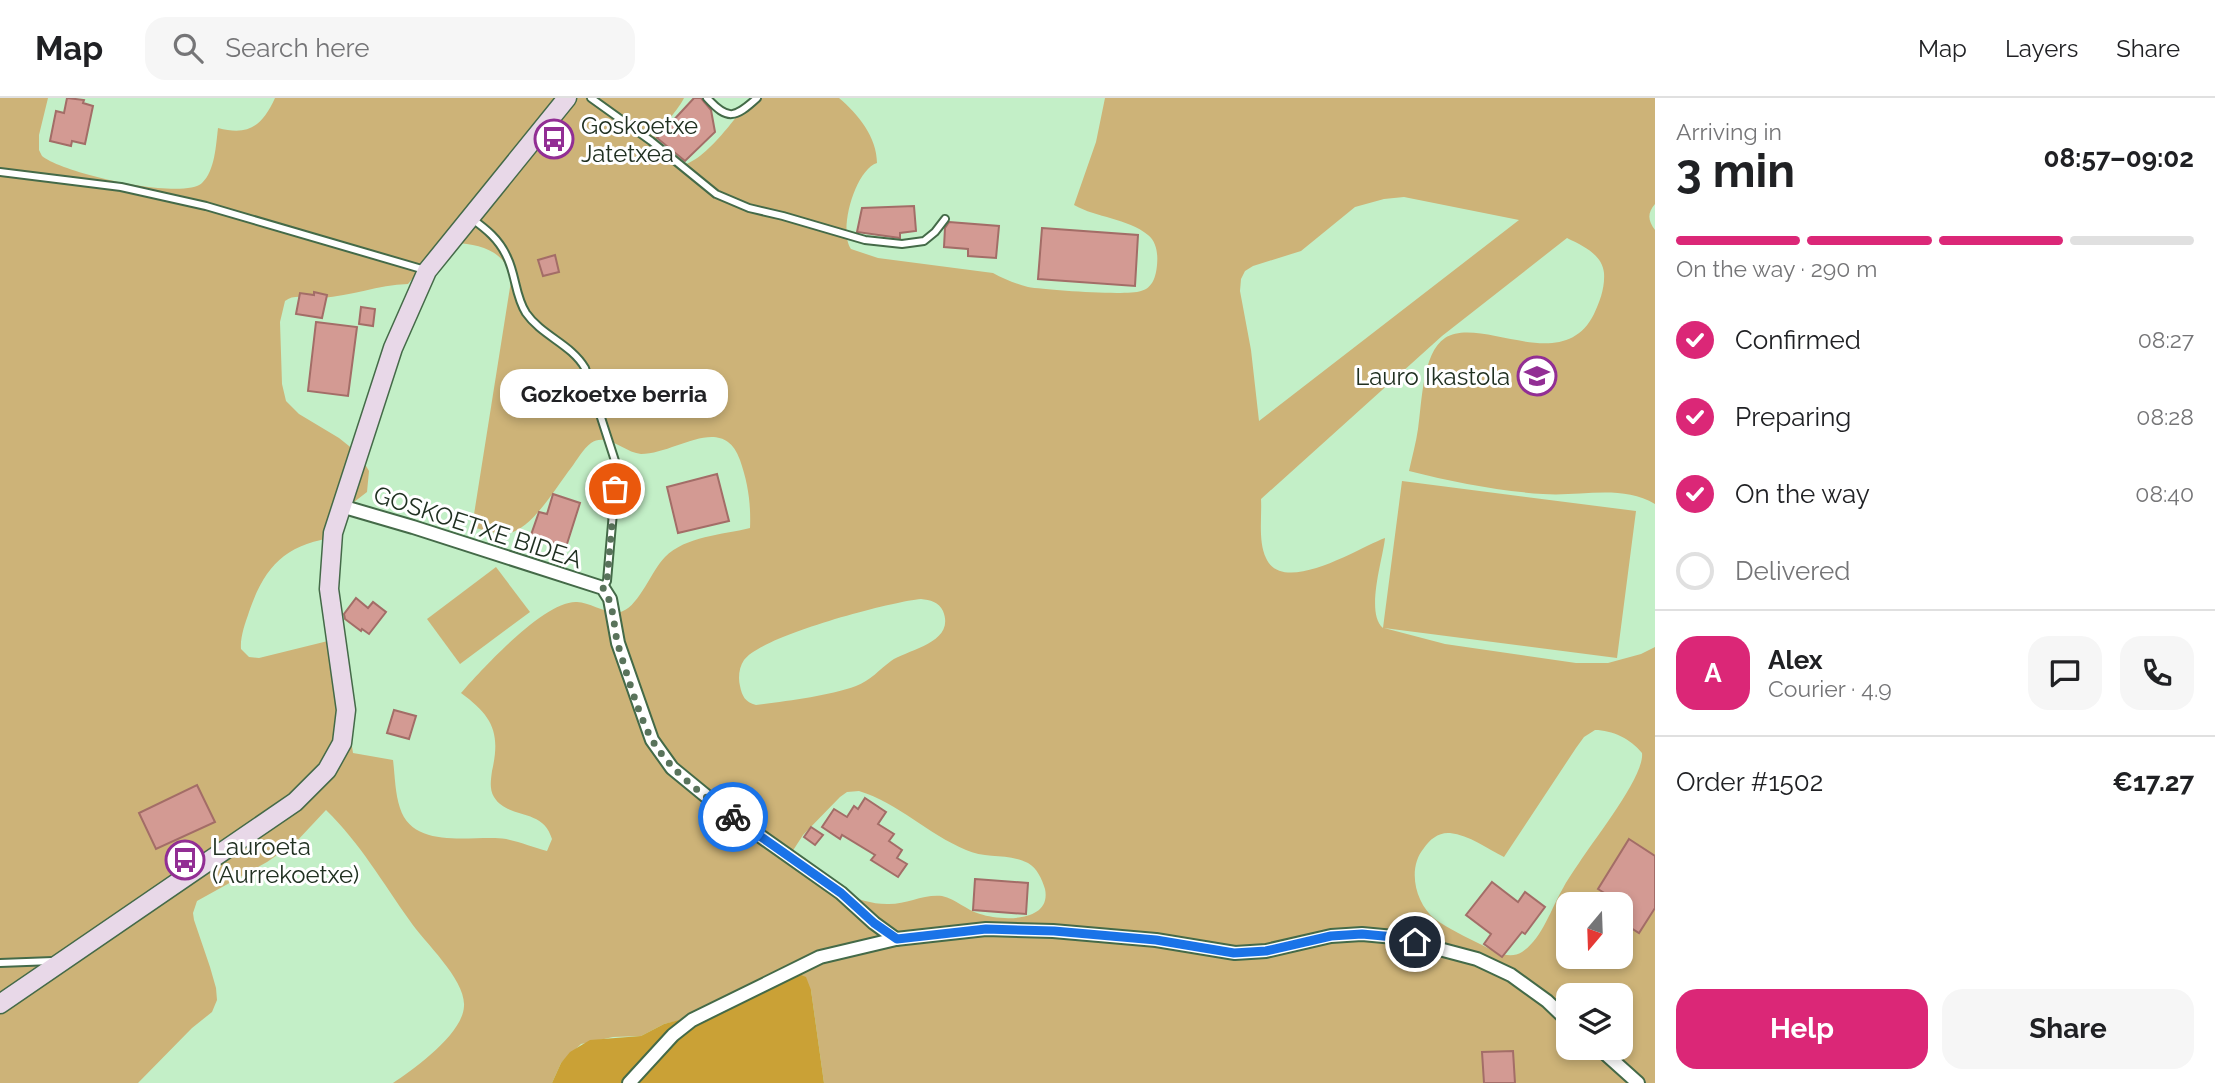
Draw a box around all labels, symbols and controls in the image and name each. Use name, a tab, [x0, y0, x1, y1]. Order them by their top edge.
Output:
search box	[145, 17, 635, 80]
text: Map	[35, 29, 103, 68]
icon: search	[169, 29, 207, 67]
text: Search here	[225, 33, 370, 63]
text: Map	[1918, 34, 1967, 63]
text: Layers	[2005, 34, 2078, 63]
text: Share	[2116, 34, 2180, 63]
place label: Goskoetxe Jatetxea	[581, 111, 698, 168]
bus stop icon: Goskoetxe Jatetxea	[533, 118, 575, 160]
text: Arriving in	[1676, 118, 1782, 145]
text: 08:57–09:02	[2043, 143, 2194, 173]
text: 3 min	[1676, 144, 1795, 198]
text: On the way · 290 m	[1676, 255, 1877, 282]
icon: check	[1676, 321, 1714, 359]
text: Confirmed	[1735, 325, 1861, 355]
text: 08:27	[2138, 326, 2194, 353]
school or university icon: Lauro Ikastola	[1516, 355, 1558, 397]
place label: Lauro Ikastola	[1355, 362, 1510, 391]
callout: Gozkoetxe berria	[501, 370, 729, 419]
text: Gozkoetxe berria	[521, 380, 707, 407]
icon: check	[1676, 398, 1714, 436]
text: Preparing	[1735, 402, 1851, 432]
text: 08:28	[2136, 403, 2194, 430]
pin	[585, 459, 645, 519]
icon: bag	[596, 470, 634, 508]
icon: check	[1676, 475, 1714, 513]
text: On the way	[1735, 479, 1870, 509]
street label: GOSKOETXE BIDEA	[370, 480, 586, 574]
text: 08:40	[2135, 480, 2194, 507]
text: Delivered	[1735, 556, 1850, 586]
button: chat	[2028, 636, 2102, 710]
button: phone	[2120, 636, 2194, 710]
text: Alex	[1768, 645, 1823, 675]
text: A	[1704, 658, 1722, 688]
text: Courier · 4.9	[1768, 675, 1892, 702]
text: Order #1502	[1676, 767, 1823, 797]
text: €17.27	[2112, 767, 2194, 797]
courier	[698, 782, 768, 852]
icon: bike	[714, 798, 752, 836]
place label: Lauroeta (Aurrekoetxe)	[212, 832, 359, 889]
bus stop icon: Lauroeta (Aurrekoetxe)	[164, 839, 206, 881]
north arrow	[1556, 892, 1633, 970]
map controls	[1556, 892, 1633, 1060]
pin	[1385, 912, 1445, 972]
icon: home	[1396, 923, 1434, 961]
button: layers	[1556, 983, 1633, 1060]
button: Help	[1676, 989, 1928, 1069]
button: Share	[1942, 989, 2194, 1069]

